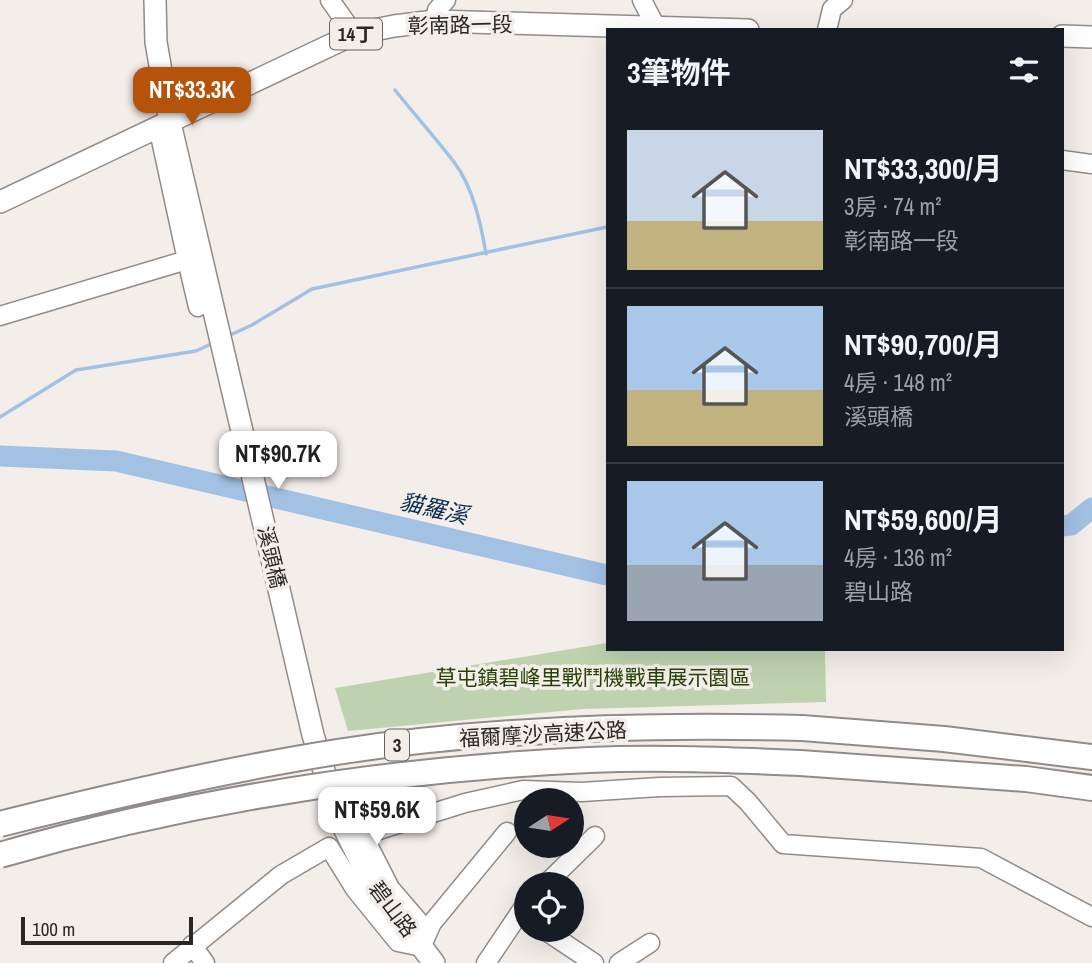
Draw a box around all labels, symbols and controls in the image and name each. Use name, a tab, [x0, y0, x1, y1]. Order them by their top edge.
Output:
street label: 彰南路一段	[407, 10, 513, 40]
road number: 14丁	[330, 18, 382, 50]
icon: filters	[1005, 51, 1043, 89]
text: 3筆物件	[627, 52, 731, 92]
pin: NT$33.3K	[120, 68, 264, 127]
text: NT$33.3K	[149, 74, 235, 105]
text: NT$33,300/月	[844, 148, 1003, 188]
icon: home	[683, 158, 767, 242]
text: 3房 · 74 m²	[844, 191, 941, 222]
text: 彰南路一段	[844, 225, 959, 256]
text: NT$90,700/月	[844, 324, 1003, 364]
icon: home	[683, 334, 767, 418]
text: 4房 · 148 m²	[844, 367, 952, 398]
text: 溪頭橋	[844, 401, 913, 432]
pin: NT$90.7K	[206, 432, 350, 491]
text: NT$90.7K	[235, 438, 321, 469]
water label: 貓羅溪	[397, 485, 474, 532]
text: NT$59,600/月	[844, 499, 1003, 539]
icon: home	[683, 509, 767, 593]
street label: 溪頭橋	[251, 523, 293, 591]
text: 4房 · 136 m²	[844, 542, 952, 573]
text: 碧山路	[844, 576, 913, 607]
park label: 草屯鎮碧峰里戰鬥機戰車展示園區	[436, 663, 751, 692]
street label: 福爾摩沙高速公路	[458, 715, 628, 753]
road number: 3	[385, 730, 409, 760]
pin: NT$59.6K	[305, 788, 449, 847]
north arrow	[514, 788, 584, 858]
map controls	[514, 788, 584, 942]
text: NT$59.6K	[334, 794, 420, 825]
button: locate	[514, 872, 584, 942]
street label: 碧山路	[362, 875, 424, 943]
scale bar	[21, 914, 192, 946]
text: 100 m	[32, 916, 75, 942]

